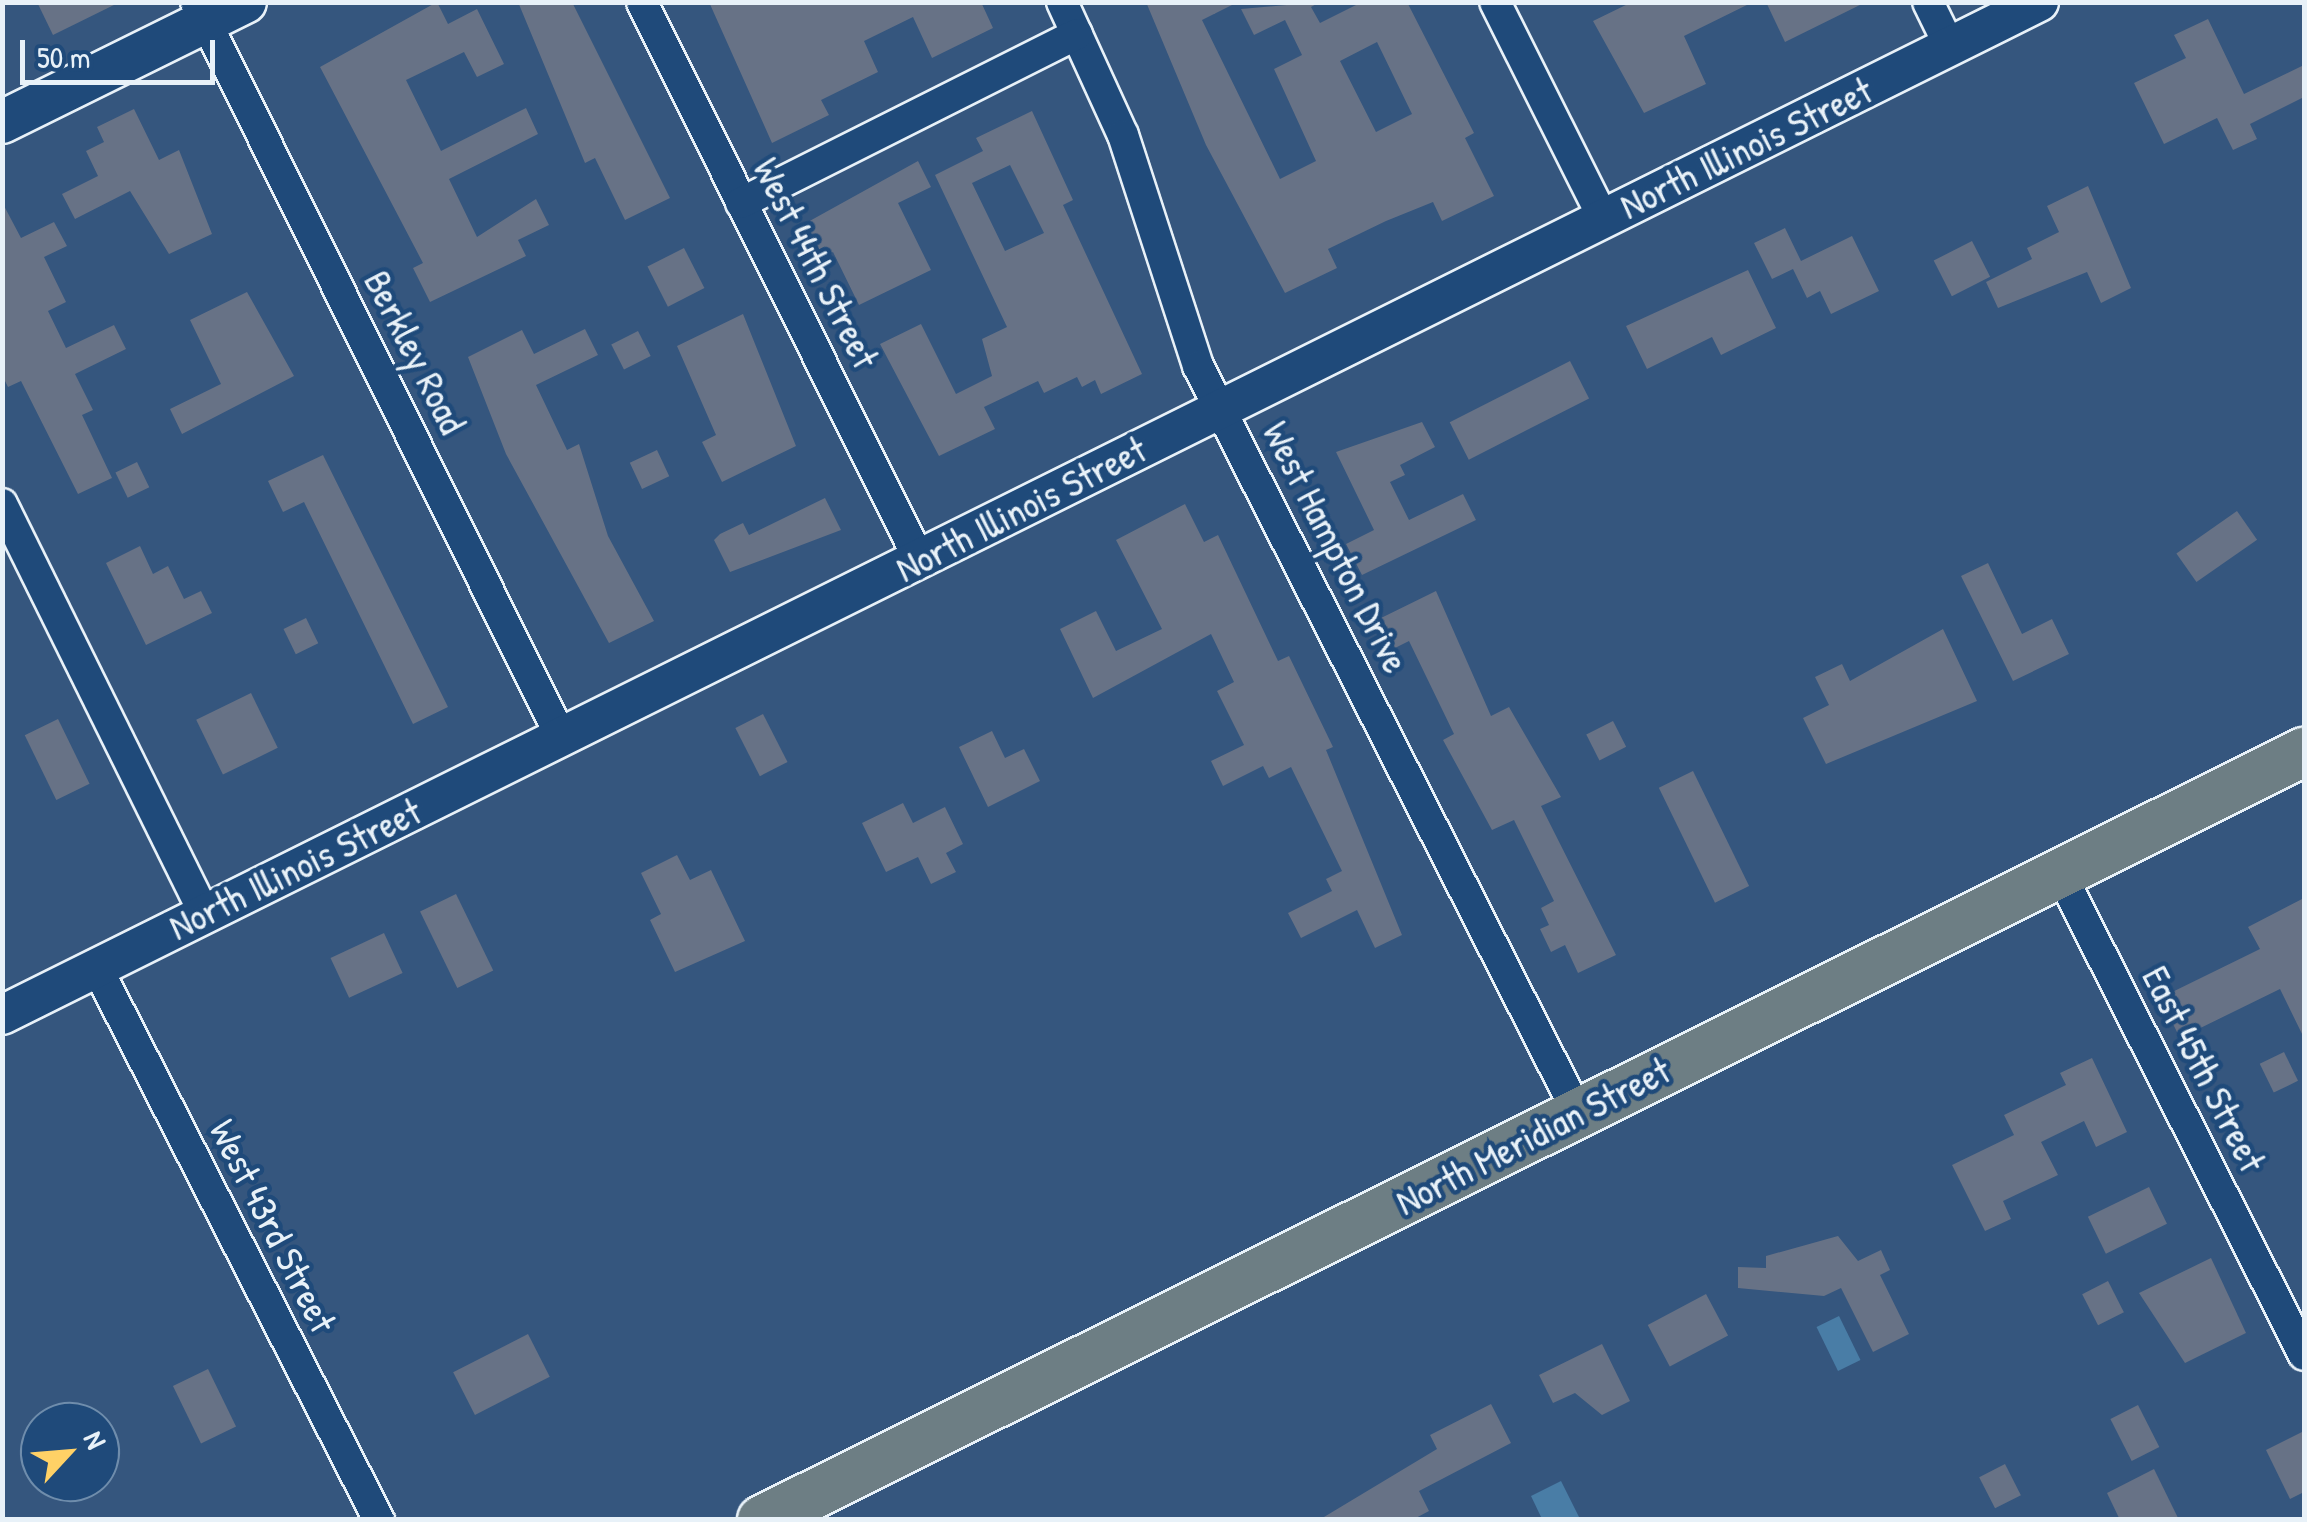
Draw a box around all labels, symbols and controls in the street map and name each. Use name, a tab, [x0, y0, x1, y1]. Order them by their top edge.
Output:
scale bar	[25, 20, 220, 82]
text: 50 m	[37, 37, 90, 77]
street label: North Illinois Street	[1613, 67, 1879, 229]
street label: West 44th Street	[744, 150, 888, 376]
street label: Berkley Road	[354, 263, 476, 441]
street label: West Hampton Drive	[1253, 414, 1419, 680]
street label: North Illinois Street	[888, 426, 1154, 592]
street label: North Illinois Street	[162, 788, 428, 950]
street label: East 45th Street	[2133, 959, 2275, 1179]
street label: North Meridian Street	[1388, 1047, 1678, 1225]
street label: West 43rd Street	[200, 1112, 346, 1340]
north arrow	[20, 1402, 120, 1502]
text: N	[75, 1425, 116, 1455]

